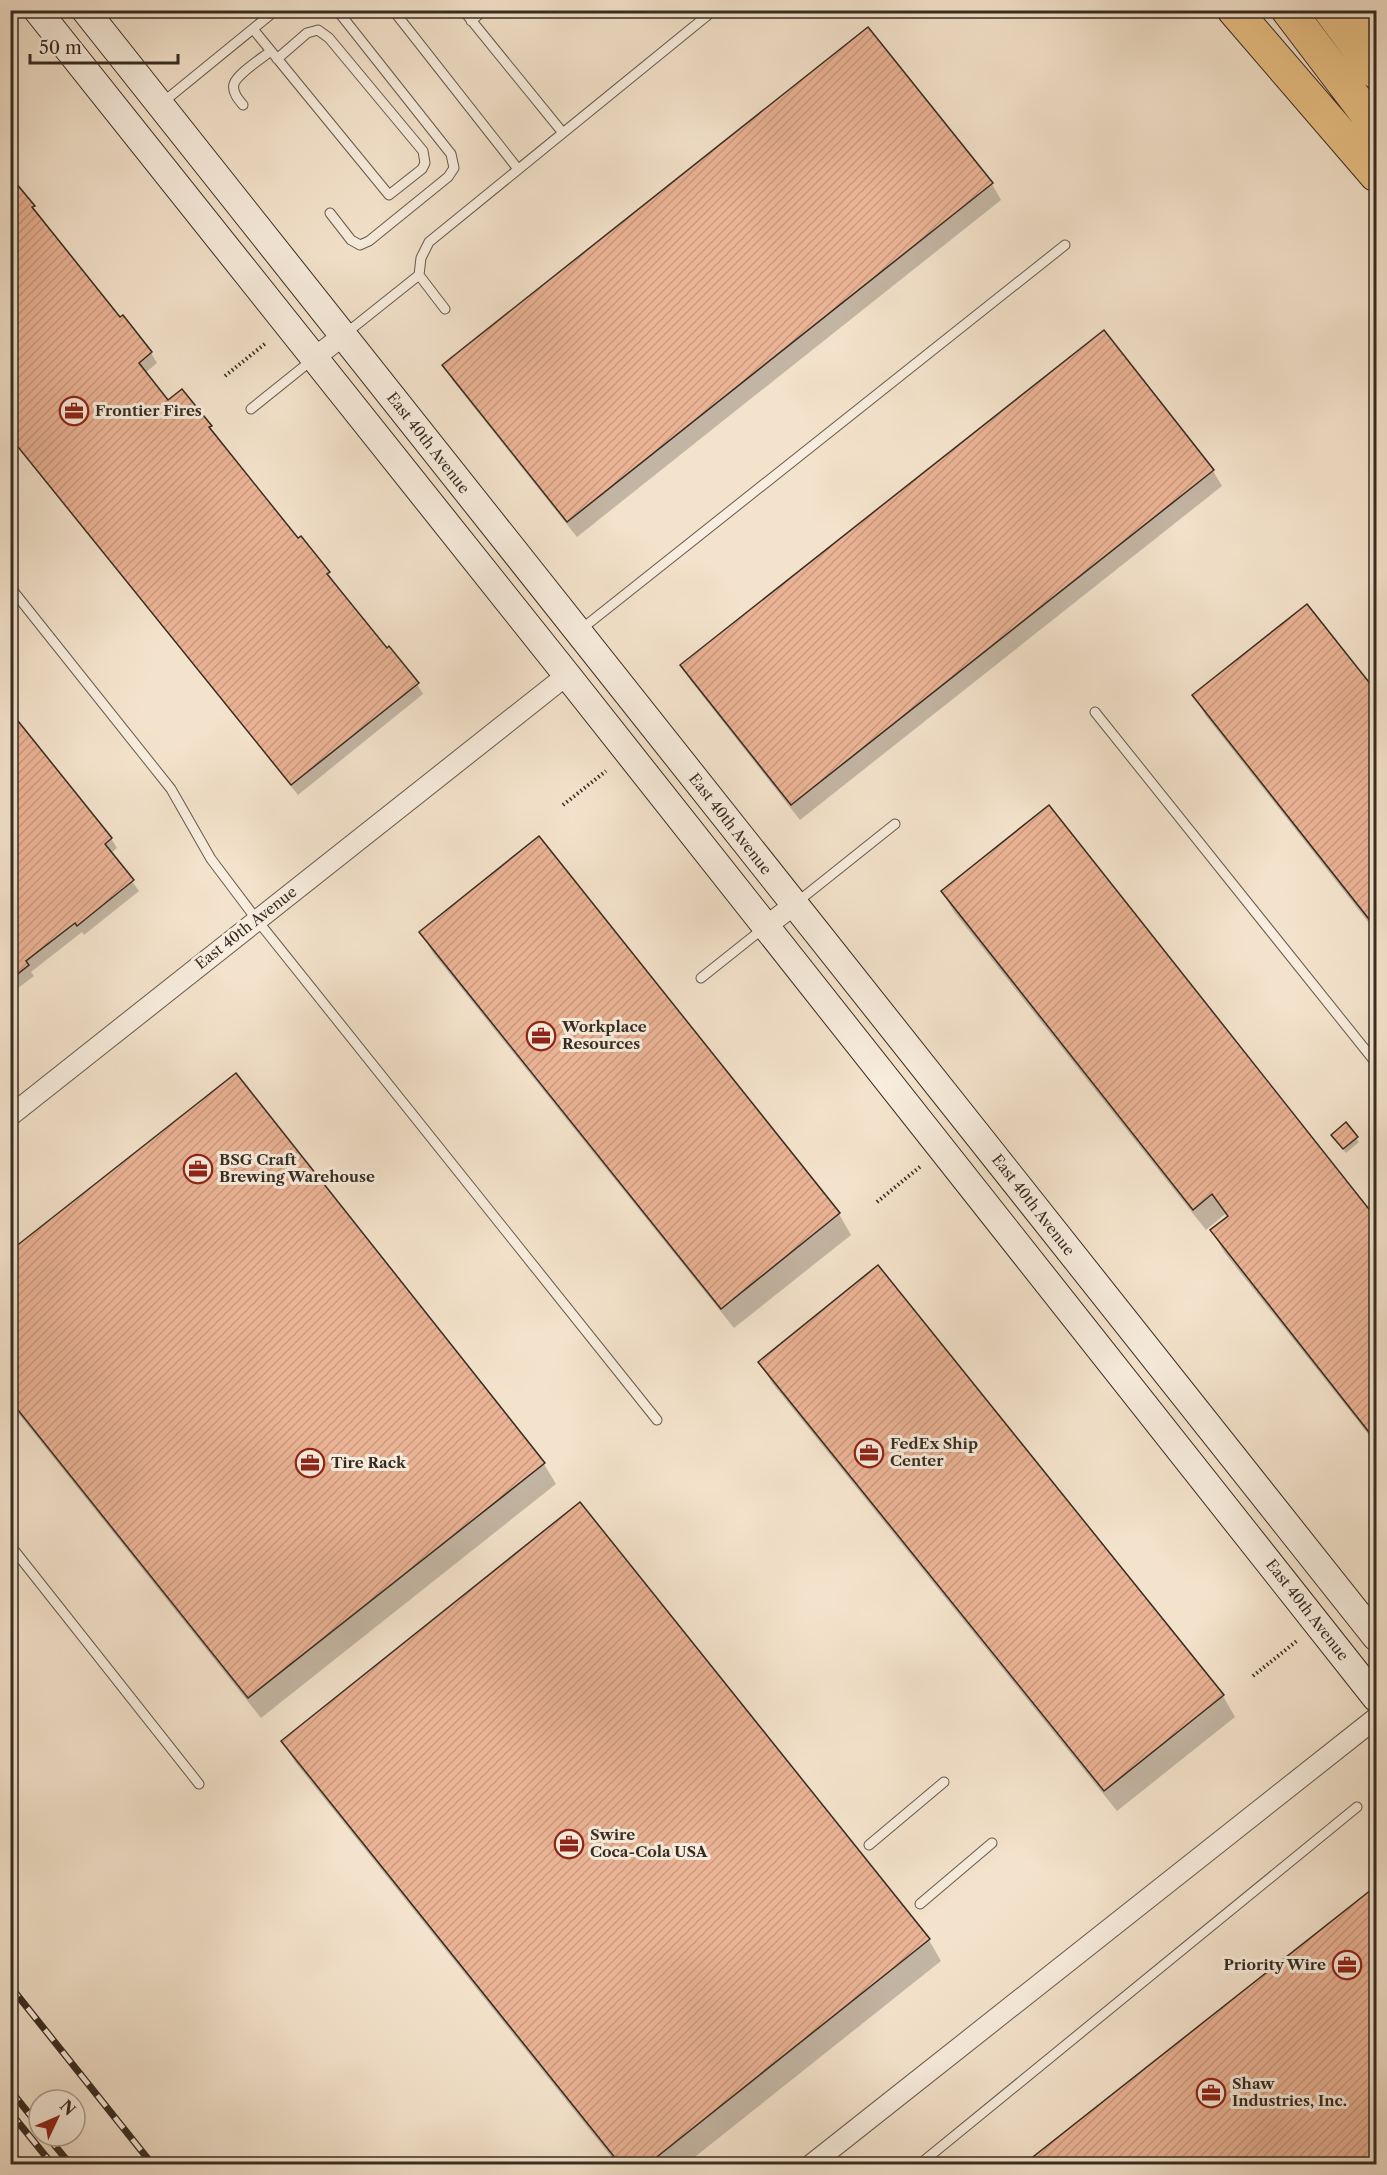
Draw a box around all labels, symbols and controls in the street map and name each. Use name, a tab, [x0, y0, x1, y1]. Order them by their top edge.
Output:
scale bar	[30, 27, 178, 65]
text: 50 m	[39, 37, 82, 59]
street label: East 40th Avenue	[383, 388, 474, 497]
office icon: Frontier Fires	[58, 395, 90, 427]
place label: Frontier Fires	[95, 401, 202, 420]
street label: East 40th Avenue	[685, 769, 776, 878]
street label: East 40th Avenue	[191, 882, 300, 973]
place label: Workplace Resources	[561, 1017, 647, 1053]
office icon: Workplace Resources	[525, 1020, 557, 1052]
place label: BSG Craft Brewing Warehouse	[219, 1150, 375, 1186]
street label: East 40th Avenue	[988, 1150, 1079, 1259]
office icon: BSG Craft Brewing Warehouse	[182, 1153, 214, 1185]
place label: FedEx Ship Center	[890, 1434, 978, 1470]
office icon: FedEx Ship Center	[853, 1437, 885, 1469]
office icon: Tire Rack	[294, 1447, 326, 1479]
place label: Tire Rack	[331, 1453, 407, 1472]
street label: East 40th Avenue	[1262, 1555, 1353, 1664]
place label: Swire Coca-Cola USA	[590, 1825, 708, 1861]
office icon: Swire Coca-Cola USA	[553, 1828, 585, 1860]
office icon: Priority Wire	[1331, 1949, 1363, 1981]
place label: Priority Wire	[1223, 1955, 1326, 1974]
place label: Shaw Industries, Inc.	[1232, 2074, 1347, 2110]
office icon: Shaw Industries, Inc.	[1195, 2077, 1227, 2109]
north arrow	[27, 2088, 87, 2148]
text: N	[56, 2096, 80, 2120]

